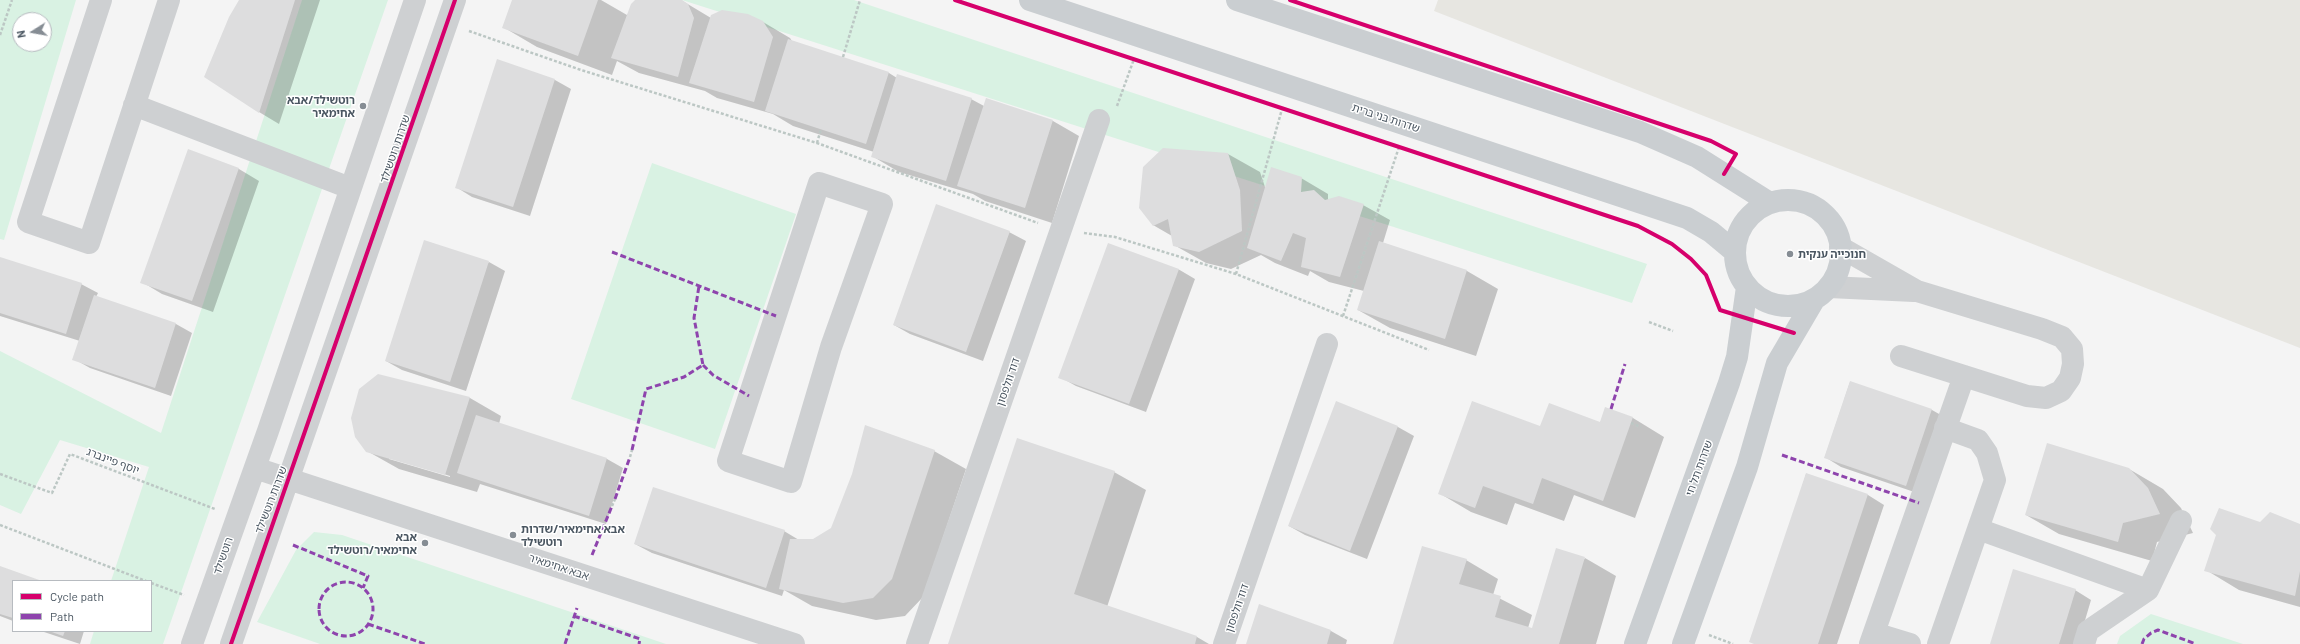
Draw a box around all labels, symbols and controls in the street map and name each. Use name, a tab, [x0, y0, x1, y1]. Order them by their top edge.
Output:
north arrow	[12, 12, 52, 52]
text: N	[14, 29, 28, 39]
place label: רוטשילד/אבא אחימאיר	[287, 93, 355, 119]
marker: רוטשילד/אבא אחימאיר	[358, 101, 368, 111]
street label: שדרות בני ברית	[1350, 101, 1422, 135]
street label: שדרות רוטשילד	[377, 113, 413, 185]
place label: חנוכייה ענקית	[1798, 247, 1866, 261]
marker: חנוכייה ענקית	[1785, 249, 1795, 259]
street label: דוד וולפסון	[994, 356, 1022, 408]
street label: שדרות תל חי	[1683, 438, 1715, 498]
street label: יוסף פיינברג	[85, 445, 141, 477]
street label: שדרות רוטשילד	[252, 464, 290, 536]
place label: אבא אחימאיר/שדרות רוטשילד	[521, 522, 625, 548]
place label: אבא אחימאיר/רוטשילד	[327, 530, 417, 556]
marker: אבא אחימאיר/שדרות רוטשילד	[508, 530, 518, 540]
street label: רוטשילד	[210, 535, 236, 577]
marker: אבא אחימאיר/רוטשילד	[420, 538, 430, 548]
street label: אבא אחימאיר	[527, 551, 591, 583]
legend	[12, 580, 152, 632]
street label: דוד וולפסון	[1223, 582, 1251, 634]
text: Cycle path	[50, 589, 104, 603]
text: Path	[50, 609, 74, 623]

